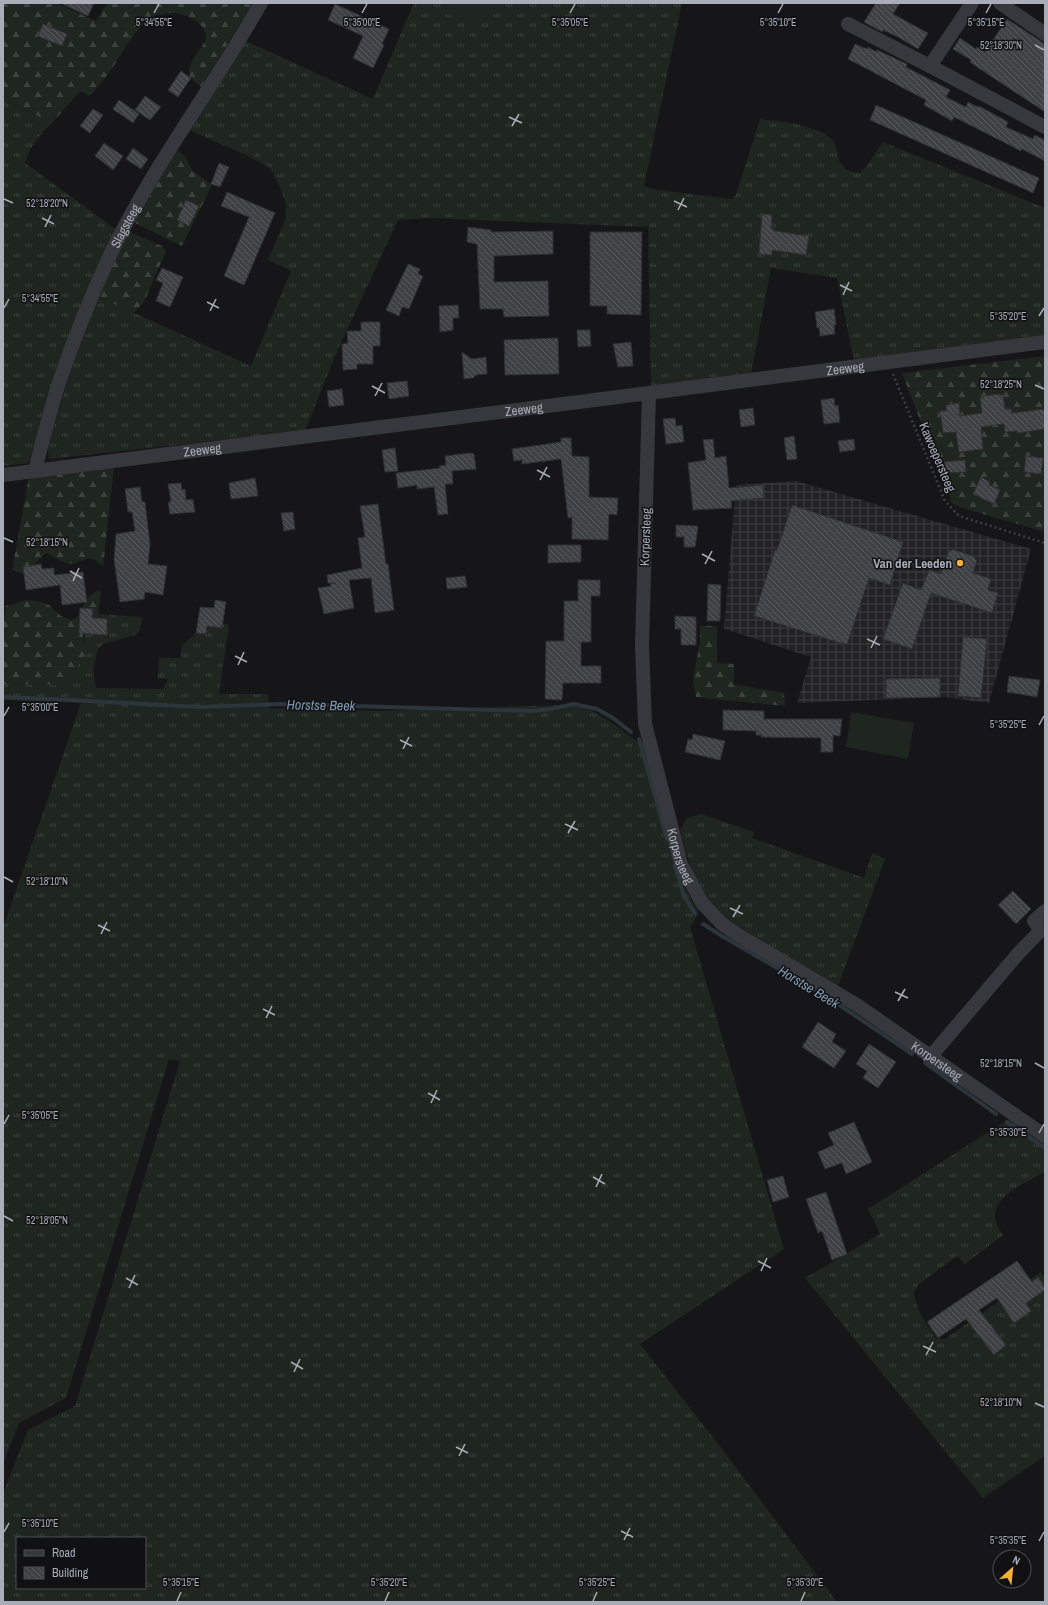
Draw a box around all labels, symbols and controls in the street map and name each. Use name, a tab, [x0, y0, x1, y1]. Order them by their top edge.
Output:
text: 5°34'55"E	[136, 16, 172, 29]
text: 5°35'00"E	[344, 16, 380, 29]
text: 5°35'05"E	[552, 16, 588, 29]
text: 5°35'10"E	[760, 16, 796, 29]
text: 5°35'15"E	[968, 16, 1004, 29]
text: 52°18'30"N	[980, 39, 1022, 52]
text: 52°18'20"N	[26, 197, 68, 210]
street label: Slagsteeg	[107, 201, 144, 251]
text: 5°34'55"E	[22, 292, 58, 305]
text: 5°35'20"E	[990, 310, 1026, 323]
street label: Zeeweg	[825, 358, 865, 379]
text: 52°18'25"N	[980, 378, 1022, 391]
street label: Zeeweg	[504, 399, 544, 420]
street label: Kawoepersteeg	[915, 420, 960, 495]
street label: Zeeweg	[182, 439, 222, 461]
street label: Korpersteeg	[636, 508, 655, 566]
text: 52°18'15"N	[26, 536, 68, 549]
place label: Van der Leeden	[873, 555, 952, 572]
marker: Van der Leeden	[955, 558, 965, 568]
water label: Horstse Beek	[286, 695, 357, 715]
text: 5°35'00"E	[22, 701, 58, 714]
text: 5°35'25"E	[990, 718, 1026, 731]
street label: Korpersteeg	[663, 826, 698, 887]
text: 52°18'10"N	[26, 875, 68, 888]
water label: Horstse Beek	[775, 962, 844, 1013]
street label: Korpersteeg	[908, 1038, 966, 1085]
text: 52°18'15"N	[980, 1057, 1022, 1070]
text: 5°35'05"E	[22, 1109, 58, 1122]
text: 5°35'30"E	[990, 1126, 1026, 1139]
text: 52°18'05"N	[26, 1214, 68, 1227]
text: 52°18'10"N	[980, 1396, 1022, 1409]
text: 5°35'10"E	[22, 1517, 58, 1530]
text: 5°35'35"E	[990, 1534, 1026, 1547]
legend	[16, 1537, 146, 1589]
text: Road	[52, 1545, 76, 1561]
north arrow	[992, 1549, 1032, 1589]
text: N	[1010, 1552, 1023, 1568]
text: Building	[52, 1565, 89, 1581]
text: 5°35'15"E	[163, 1576, 199, 1589]
text: 5°35'20"E	[371, 1576, 407, 1589]
text: 5°35'25"E	[579, 1576, 615, 1589]
text: 5°35'30"E	[787, 1576, 823, 1589]

